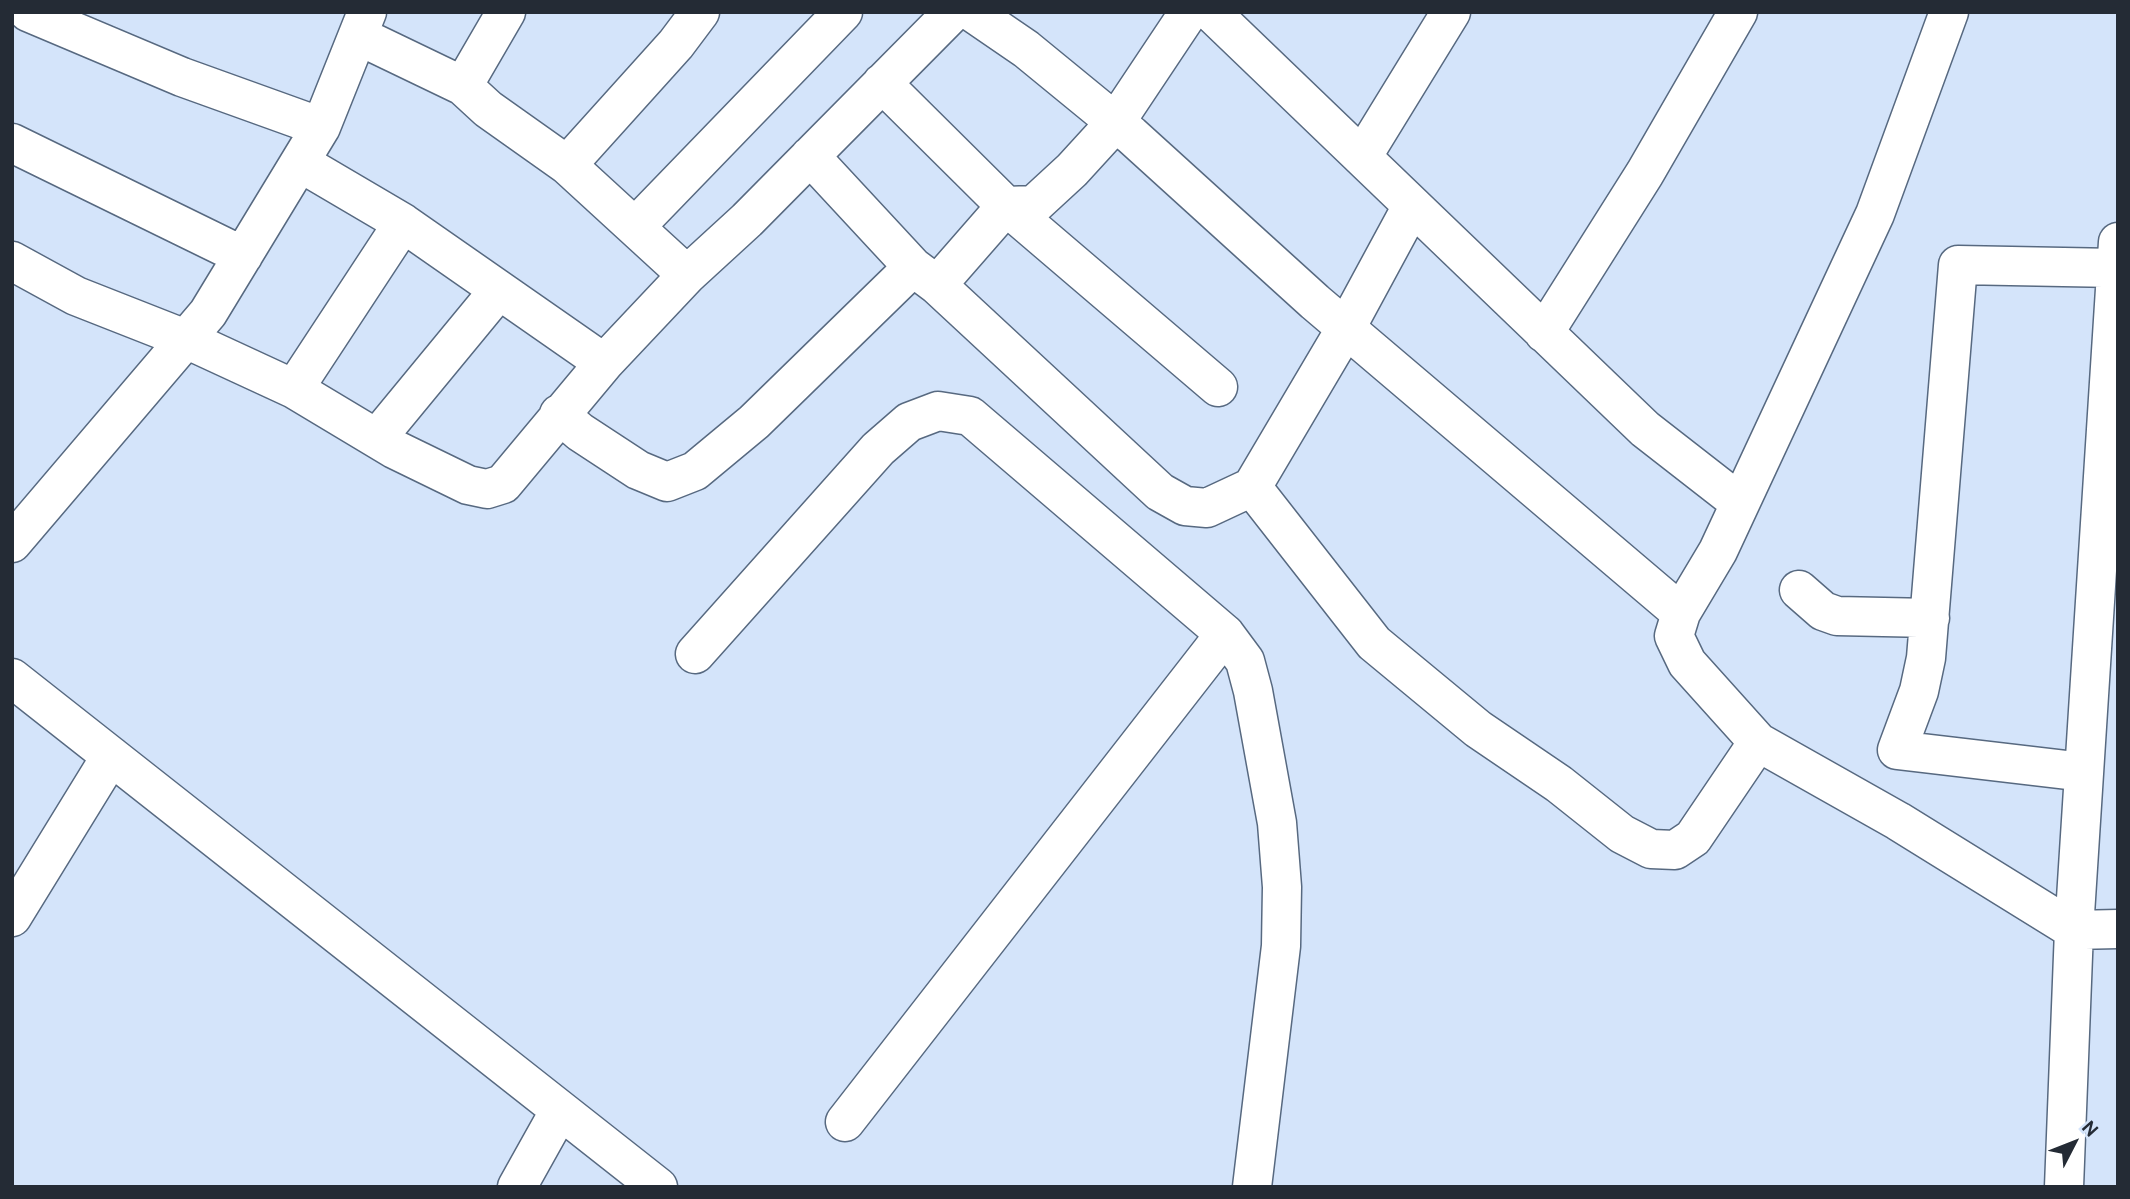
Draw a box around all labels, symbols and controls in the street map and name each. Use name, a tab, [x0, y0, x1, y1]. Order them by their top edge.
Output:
north arrow	[2039, 1108, 2109, 1178]
text: N	[2077, 1116, 2103, 1141]

